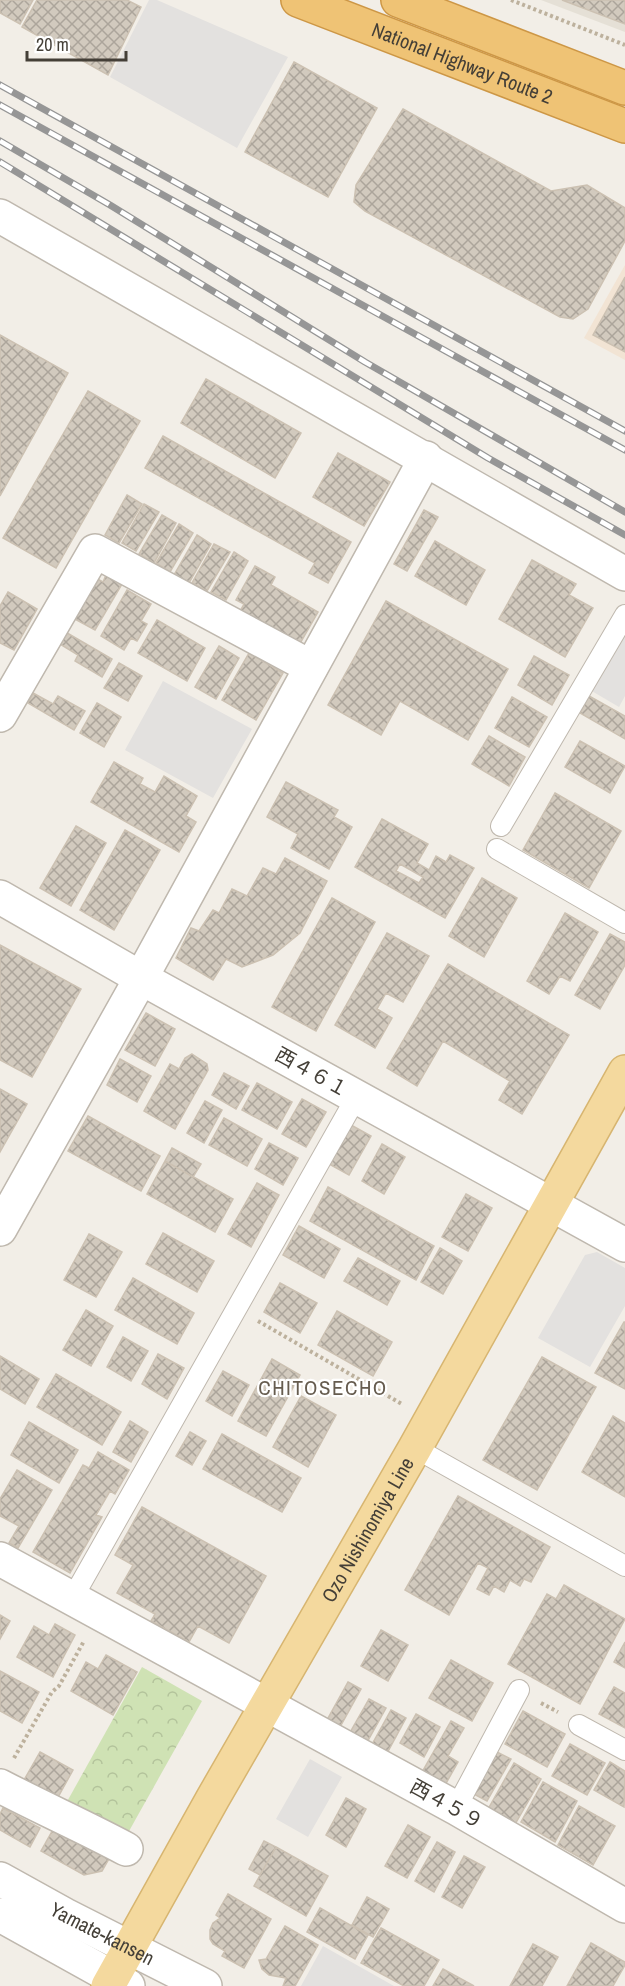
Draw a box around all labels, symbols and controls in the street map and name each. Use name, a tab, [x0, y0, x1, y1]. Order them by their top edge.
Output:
street label: National Highway Route 2	[368, 16, 557, 110]
scale bar	[27, 24, 126, 62]
text: 20 m	[36, 32, 69, 57]
street label: 西４６１	[271, 1040, 354, 1103]
district label: CHITOSECHO	[258, 1373, 388, 1402]
street label: Ozo Nishinomiya Line	[315, 1452, 420, 1607]
street label: 西４５９	[406, 1772, 489, 1835]
street label: Yamate-kansen	[45, 1895, 159, 1971]

